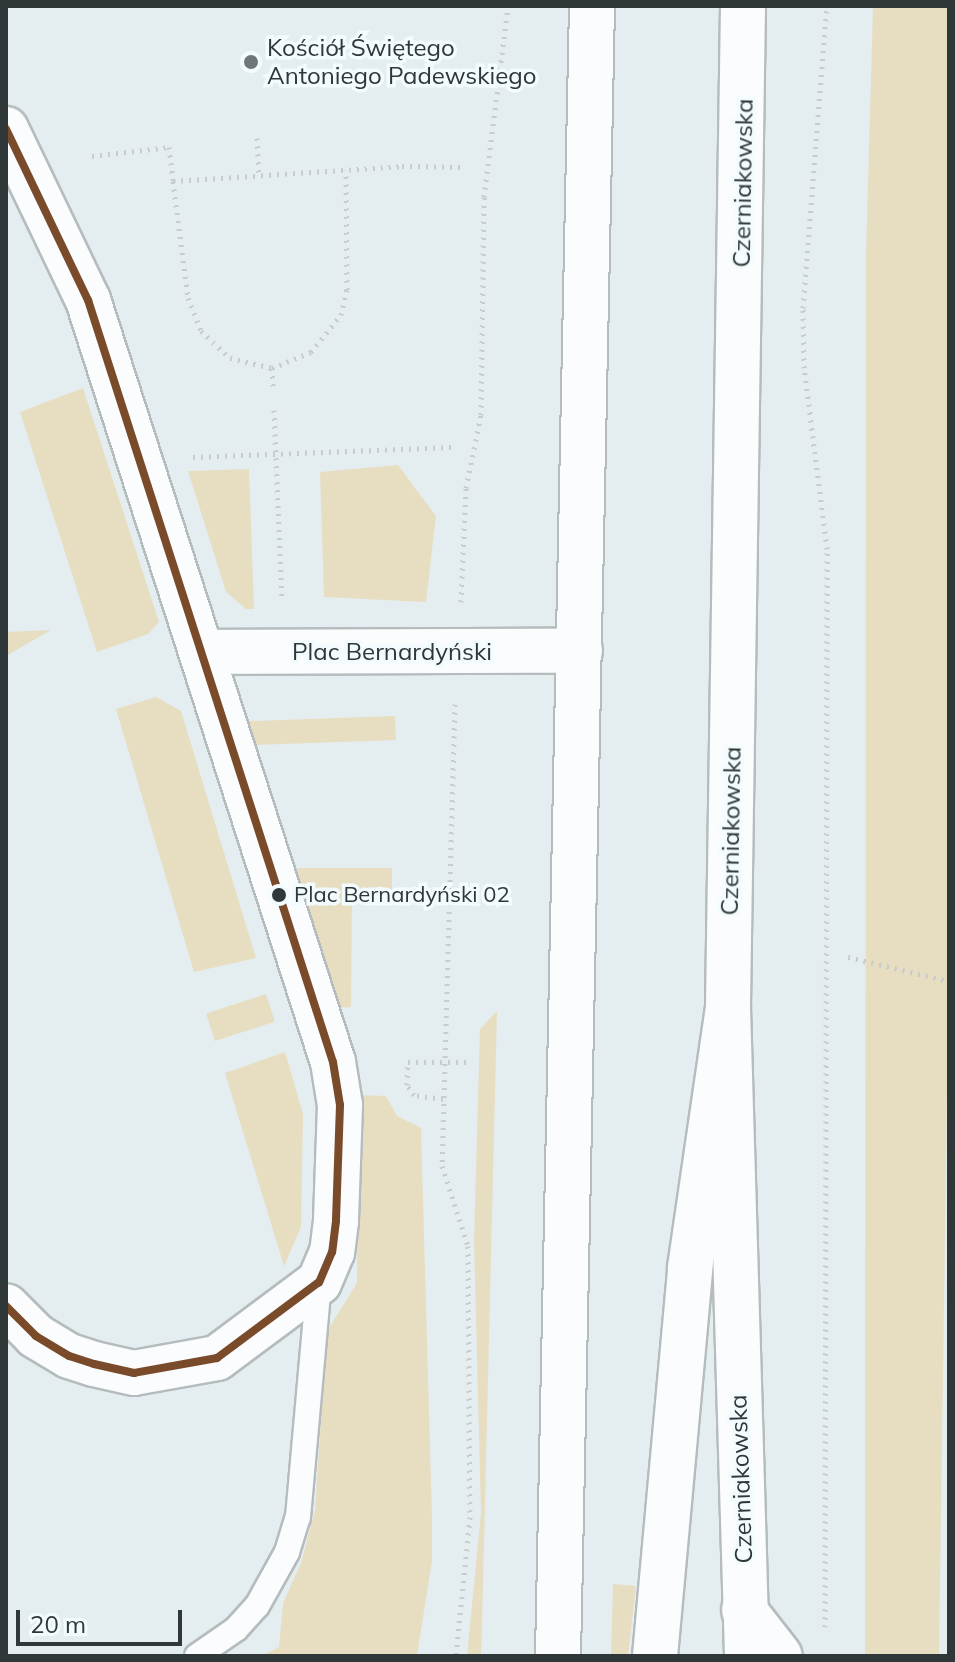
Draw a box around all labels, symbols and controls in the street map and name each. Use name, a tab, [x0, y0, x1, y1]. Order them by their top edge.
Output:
place label: Kościół Świętego Antoniego Padewskiego	[267, 34, 537, 90]
marker: Kościół Świętego Antoniego Padewskiego	[242, 53, 260, 71]
street label: Czerniakowska	[727, 98, 759, 268]
street label: Plac Bernardyński	[292, 638, 492, 666]
street label: Czerniakowska	[715, 746, 747, 916]
place label: Plac Bernardyński 02	[294, 882, 510, 908]
marker: Plac Bernardyński 02	[271, 887, 287, 903]
street label: Czerniakowska	[724, 1394, 758, 1564]
scale bar	[20, 1594, 186, 1644]
text: 20 m	[30, 1609, 86, 1639]

